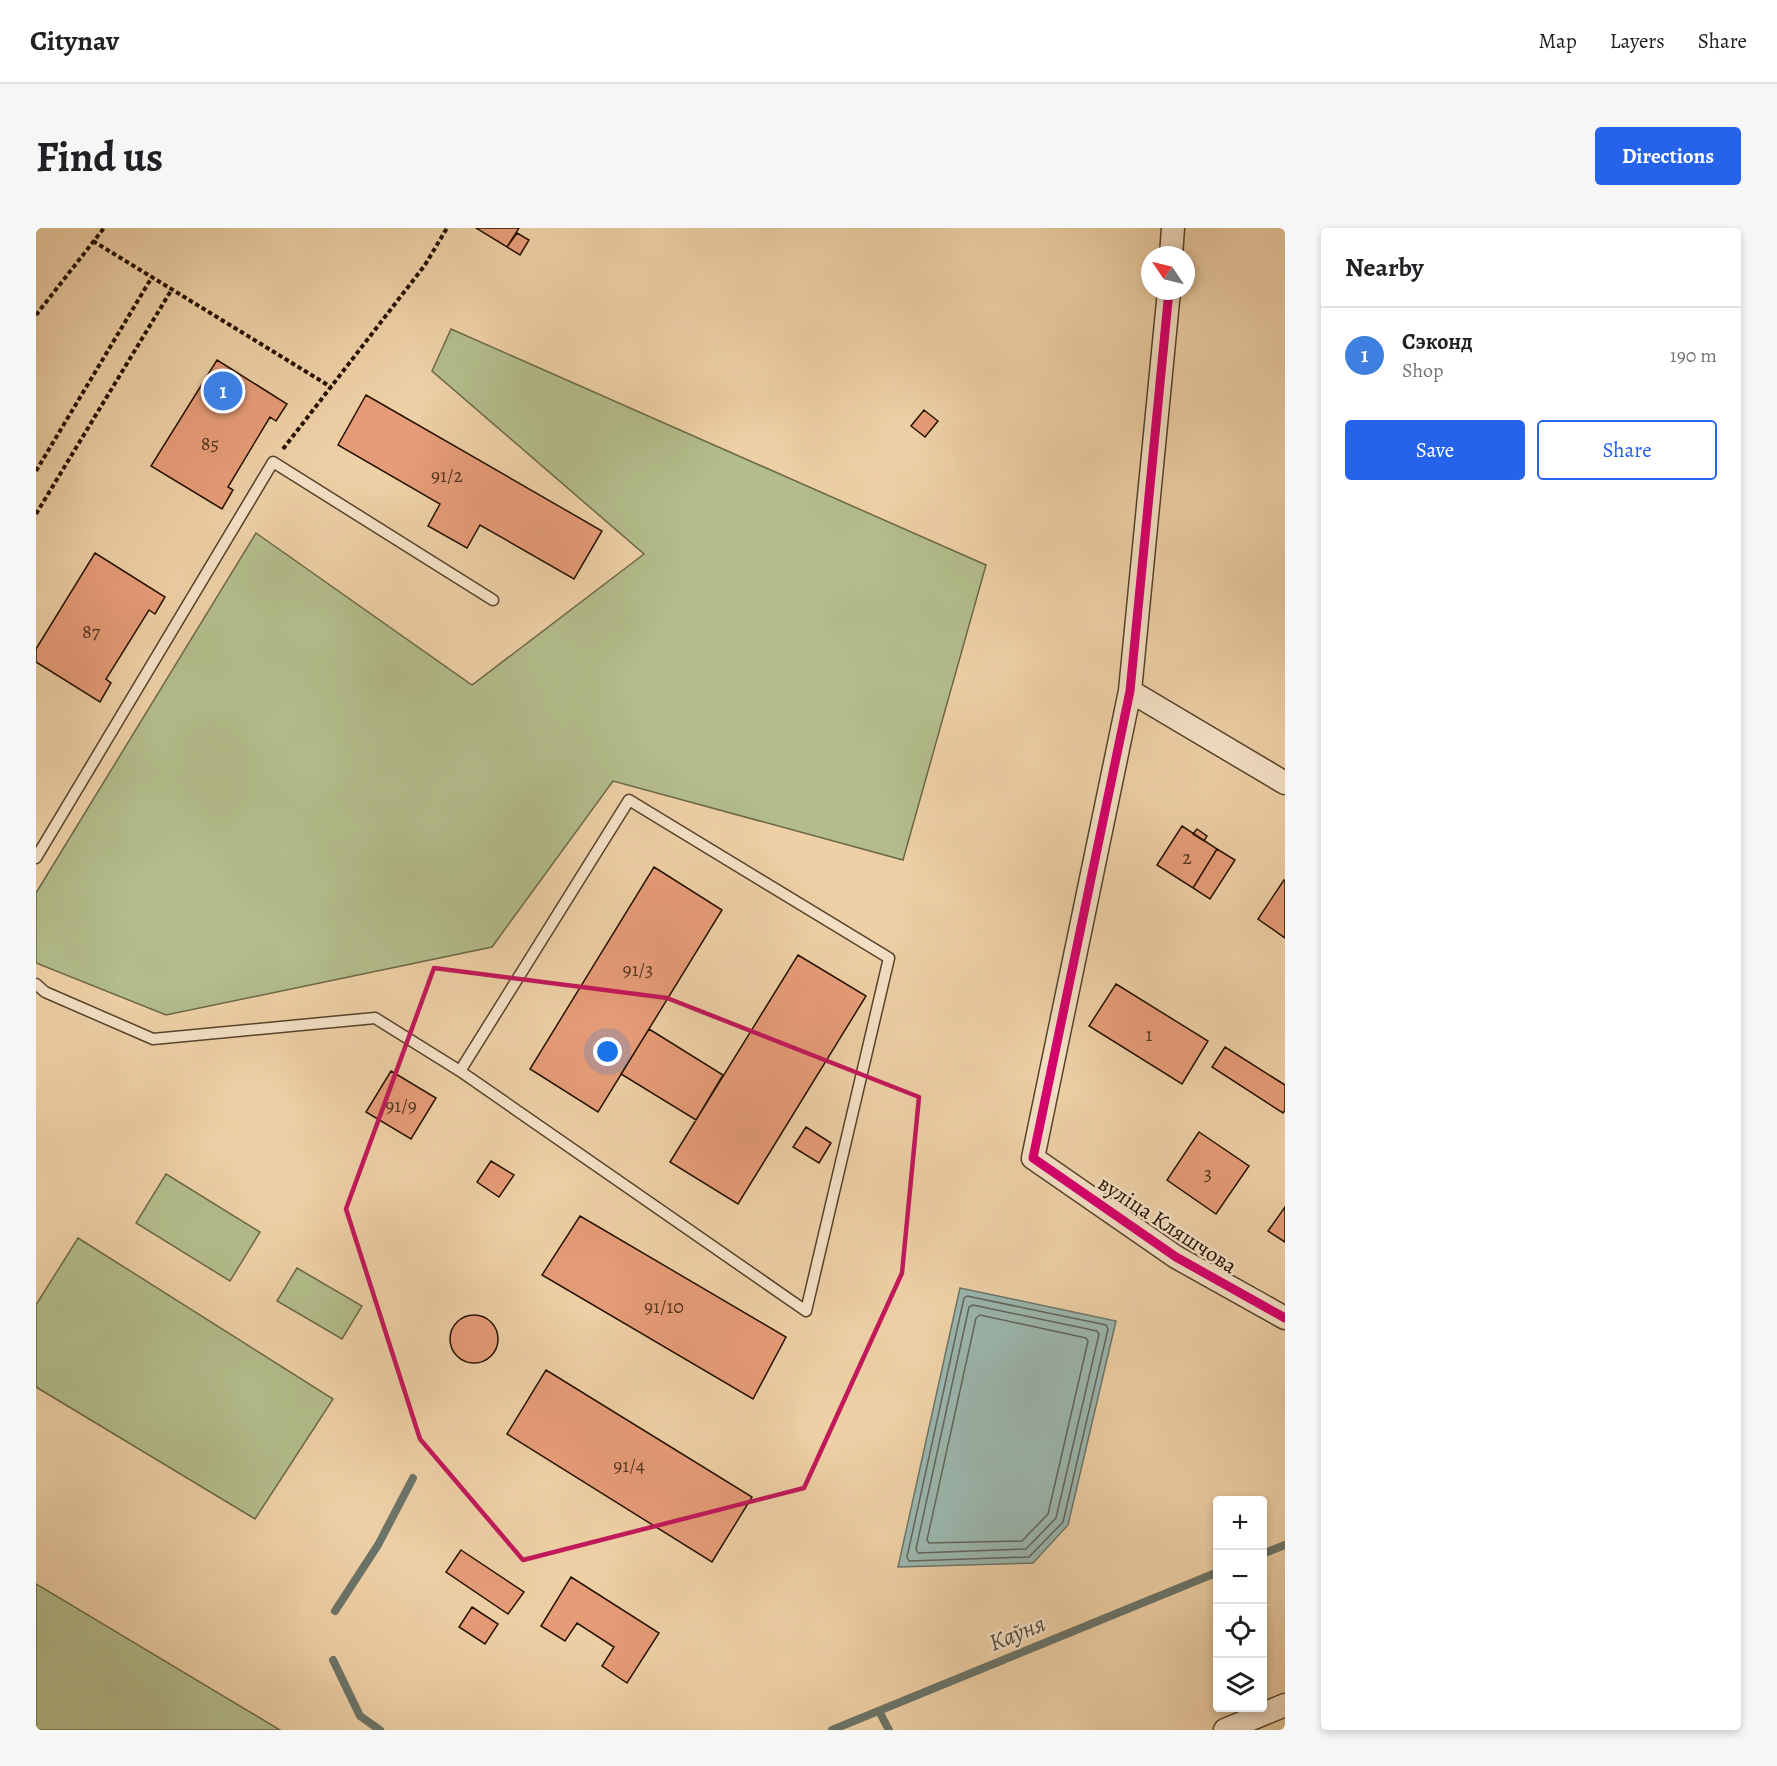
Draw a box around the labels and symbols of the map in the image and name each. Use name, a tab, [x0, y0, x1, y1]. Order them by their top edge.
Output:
north arrow	[1141, 246, 1195, 300]
pin: 1	[204, 368, 243, 414]
house number: 85	[201, 430, 219, 457]
house number: 91/2	[431, 462, 464, 489]
house number: 87	[82, 618, 101, 645]
house number: 2	[1182, 844, 1192, 871]
house number: 91/3	[623, 956, 653, 983]
house number: 1	[1146, 1021, 1153, 1048]
your location	[593, 1037, 622, 1066]
house number: 91/9	[385, 1092, 417, 1119]
house number: 3	[1204, 1160, 1212, 1187]
street label: вуліца Кляшчова	[1092, 1169, 1243, 1281]
house number: 91/10	[644, 1293, 684, 1320]
house number: 91/4	[613, 1452, 645, 1479]
water label: Каўня	[984, 1607, 1050, 1659]

